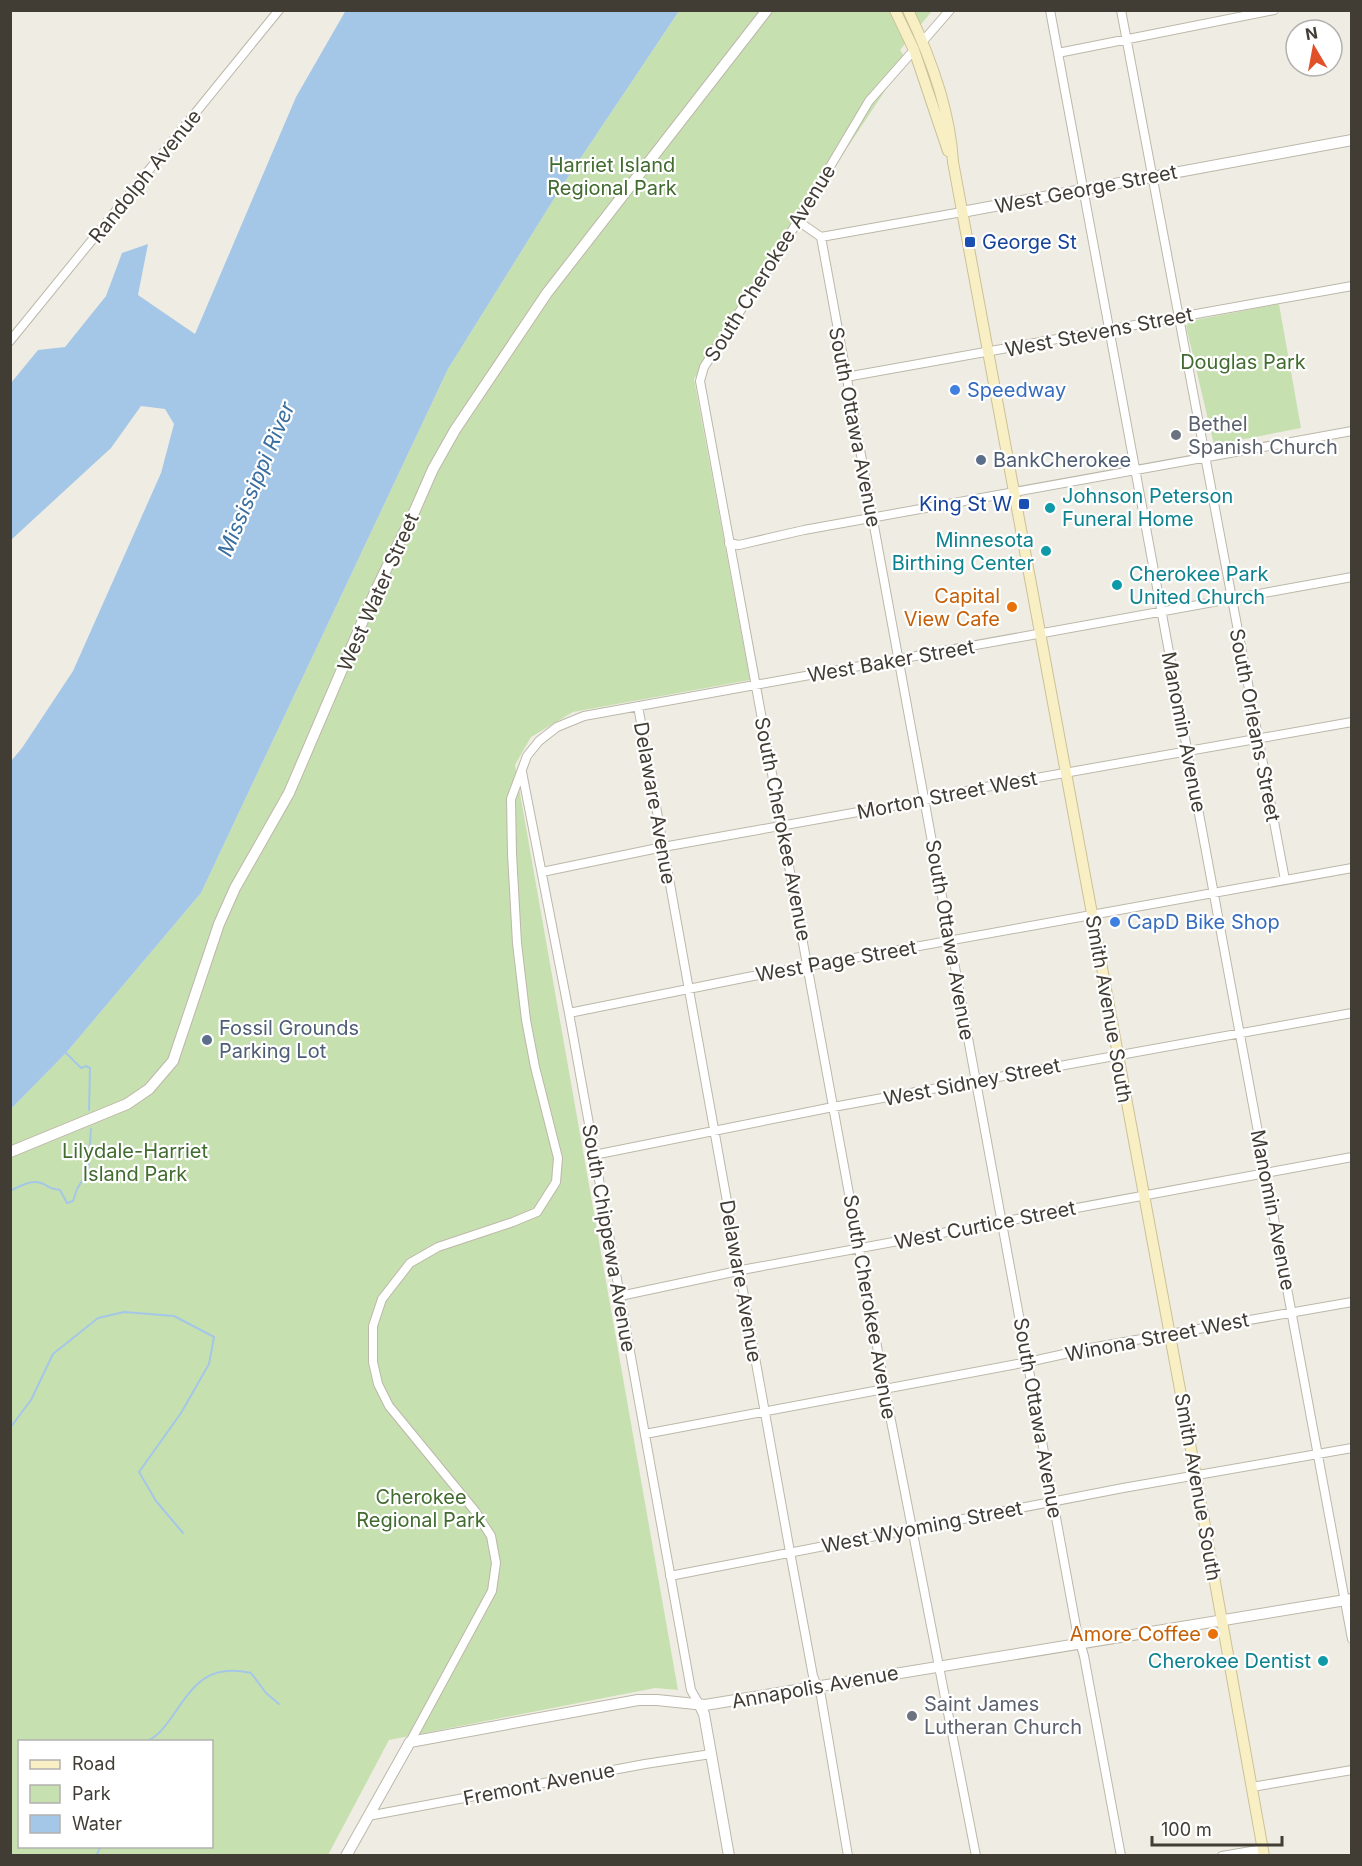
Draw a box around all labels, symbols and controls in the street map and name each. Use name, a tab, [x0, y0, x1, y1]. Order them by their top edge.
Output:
north arrow	[1284, 18, 1344, 78]
text: N	[1304, 22, 1319, 44]
street label: Randolph Avenue	[84, 104, 206, 248]
park label: Harriet Island Regional Park	[547, 153, 677, 200]
street label: South Cherokee Avenue	[700, 160, 840, 366]
street label: West George Street	[993, 160, 1179, 218]
place label: George St	[982, 230, 1077, 254]
marker: George St	[963, 235, 977, 249]
street label: West Stevens Street	[1003, 302, 1195, 362]
street label: South Ottawa Avenue	[824, 325, 886, 529]
park label: Douglas Park	[1180, 350, 1306, 374]
place label: Speedway	[967, 378, 1066, 402]
marker: Speedway	[948, 383, 962, 397]
water label: Mississippi River	[212, 397, 300, 560]
place label: Bethel Spanish Church	[1188, 412, 1338, 459]
marker: Bethel Spanish Church	[1169, 428, 1183, 442]
place label: BankCherokee	[993, 448, 1131, 472]
marker: BankCherokee	[974, 453, 988, 467]
place label: Johnson Peterson Funeral Home	[1062, 484, 1233, 531]
place label: King St W	[919, 492, 1012, 516]
marker: King St W	[1017, 497, 1031, 511]
marker: Johnson Peterson Funeral Home	[1043, 501, 1057, 515]
street label: West Water Street	[332, 509, 424, 675]
place label: Minnesota Birthing Center	[892, 528, 1034, 575]
marker: Minnesota Birthing Center	[1039, 544, 1053, 558]
place label: Cherokee Park United Church	[1129, 562, 1269, 609]
marker: Cherokee Park United Church	[1110, 578, 1124, 592]
place label: Capital View Cafe	[904, 584, 1000, 631]
marker: Capital View Cafe	[1005, 600, 1019, 614]
street label: South Orleans Street	[1225, 626, 1286, 824]
street label: West Baker Street	[806, 634, 977, 688]
street label: Manomin Avenue	[1157, 650, 1211, 814]
street label: South Cherokee Avenue	[750, 715, 816, 943]
street label: Delaware Avenue	[629, 720, 681, 886]
street label: Morton Street West	[855, 766, 1040, 824]
street label: South Ottawa Avenue	[921, 838, 979, 1042]
place label: CapD Bike Shop	[1127, 910, 1280, 934]
street label: Smith Avenue South	[1081, 913, 1137, 1105]
marker: CapD Bike Shop	[1108, 915, 1122, 929]
street label: West Page Street	[754, 935, 919, 987]
place label: Fossil Grounds Parking Lot	[219, 1016, 359, 1063]
marker: Fossil Grounds Parking Lot	[200, 1033, 214, 1047]
street label: West Sidney Street	[882, 1053, 1063, 1111]
street label: South Chippewa Avenue	[577, 1122, 641, 1354]
street label: Manomin Avenue	[1246, 1128, 1300, 1292]
park label: Lilydale-Harriet Island Park	[62, 1139, 208, 1186]
street label: South Cherokee Avenue	[838, 1193, 902, 1421]
street label: West Curtice Street	[892, 1196, 1078, 1254]
street label: Delaware Avenue	[715, 1198, 767, 1364]
street label: Winona Street West	[1063, 1307, 1251, 1367]
street label: South Ottawa Avenue	[1009, 1316, 1067, 1520]
street label: Smith Avenue South	[1170, 1391, 1226, 1583]
park label: Cherokee Regional Park	[356, 1485, 486, 1532]
street label: West Wyoming Street	[820, 1496, 1025, 1558]
place label: Amore Coffee	[1070, 1622, 1201, 1646]
marker: Amore Coffee	[1206, 1627, 1220, 1641]
place label: Cherokee Dentist	[1148, 1649, 1311, 1673]
marker: Cherokee Dentist	[1316, 1654, 1330, 1668]
street label: Annapolis Avenue	[730, 1661, 900, 1713]
place label: Saint James Lutheran Church	[924, 1692, 1082, 1739]
marker: Saint James Lutheran Church	[905, 1709, 919, 1723]
legend	[18, 1740, 213, 1848]
text: Road	[72, 1753, 115, 1774]
street label: Fremont Avenue	[461, 1758, 617, 1810]
text: Park	[72, 1783, 111, 1804]
scale bar	[1152, 1809, 1282, 1847]
text: Water	[72, 1813, 122, 1834]
text: 100 m	[1161, 1819, 1212, 1840]

